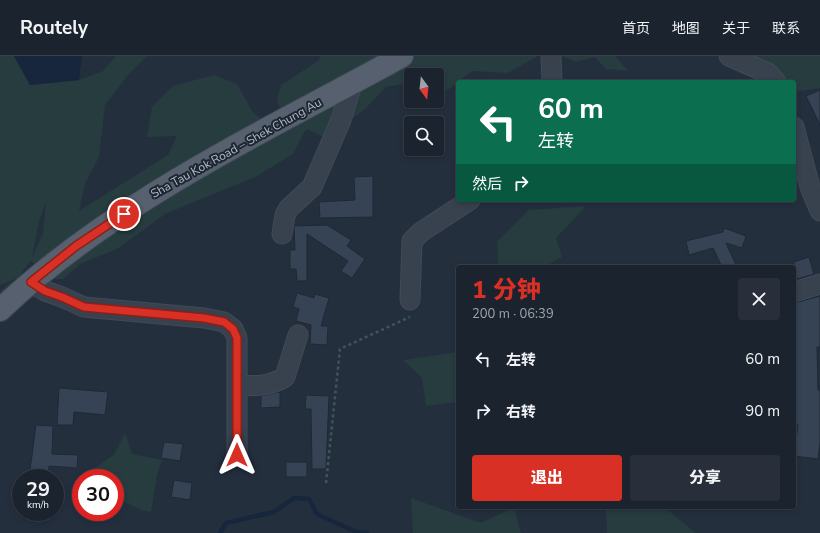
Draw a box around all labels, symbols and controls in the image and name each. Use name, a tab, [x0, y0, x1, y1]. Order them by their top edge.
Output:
text: Routely	[20, 15, 88, 41]
text: 首页	[622, 19, 650, 38]
text: 地图	[672, 19, 700, 38]
text: 关于	[722, 19, 750, 38]
text: 联系	[772, 19, 800, 38]
north arrow	[404, 68, 444, 108]
map controls	[404, 68, 444, 156]
text: 60 m	[538, 90, 604, 128]
street label: Sha Tau Kok Road – Shek Chung Au	[148, 94, 324, 202]
icon: left	[472, 96, 524, 148]
button: search	[404, 116, 444, 156]
text: 左转	[538, 129, 574, 153]
icon: right	[510, 172, 532, 194]
text: 然后	[472, 174, 502, 194]
pin	[107, 197, 141, 231]
icon: arrive	[113, 203, 135, 225]
text: 1 分钟	[472, 274, 541, 306]
button: close	[738, 278, 780, 320]
text: 200 m · 06:39	[472, 305, 554, 323]
icon: left	[472, 348, 494, 370]
text: 60 m	[745, 349, 780, 369]
text: 左转	[506, 350, 536, 370]
icon: right	[472, 400, 494, 422]
text: 90 m	[745, 401, 780, 421]
text: 右转	[506, 402, 536, 422]
position arrow	[216, 434, 258, 476]
button: 退出	[472, 455, 622, 501]
button: 分享	[630, 455, 780, 501]
speed limit sign: 30	[72, 469, 124, 521]
text: 29	[26, 476, 50, 503]
text: km/h	[27, 498, 49, 512]

